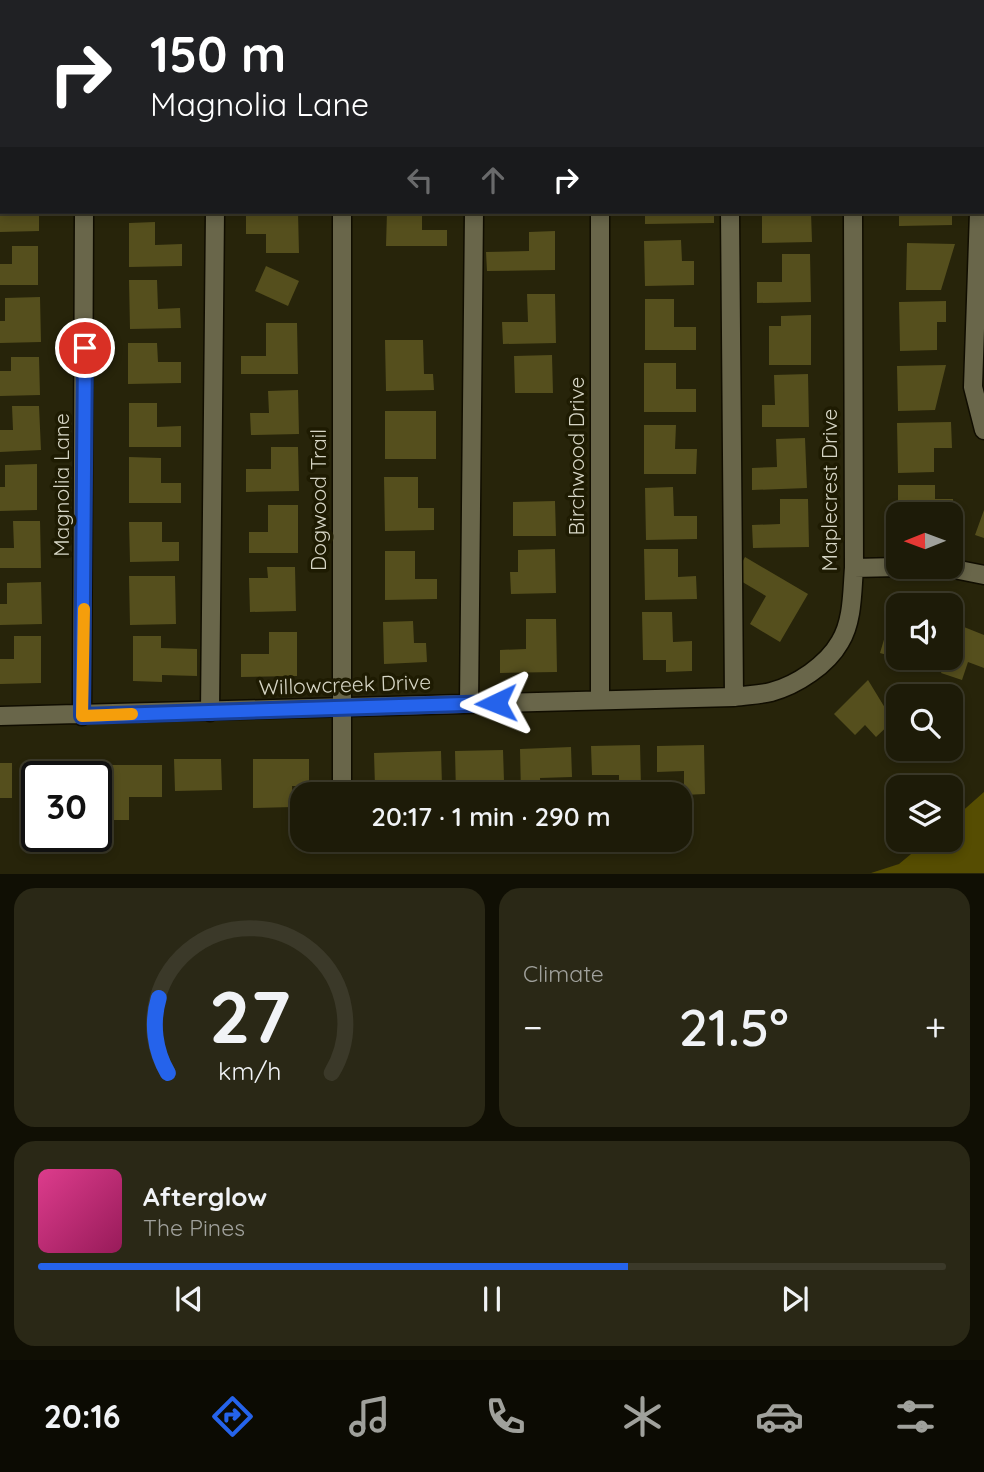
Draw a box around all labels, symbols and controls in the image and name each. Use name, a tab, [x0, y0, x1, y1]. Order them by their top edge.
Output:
text: 150 m	[150, 23, 286, 84]
icon: right	[35, 28, 126, 119]
text: Magnolia Lane	[150, 84, 369, 124]
icon: left	[401, 161, 439, 199]
icon: ahead	[474, 161, 512, 199]
icon: right	[547, 161, 585, 199]
pin	[55, 318, 115, 378]
icon: arrive	[66, 329, 104, 367]
street label: Birchwood Drive	[563, 377, 589, 535]
street label: Maplecrest Drive	[816, 409, 842, 571]
street label: Magnolia Lane	[48, 413, 74, 557]
street label: Dogwood Trail	[305, 429, 331, 571]
north arrow	[886, 502, 962, 579]
map controls	[886, 502, 963, 852]
button: sound	[886, 593, 963, 670]
position arrow	[459, 666, 533, 740]
street label: Willowcreek Drive	[258, 668, 432, 700]
button: search	[886, 684, 963, 761]
speed limit sign: 30	[21, 761, 112, 852]
button: layers	[886, 775, 963, 852]
text: 20:17 · 1 min · 290 m	[371, 800, 611, 833]
text: Climate	[523, 959, 604, 988]
text: 27	[209, 971, 290, 1062]
text: 21.5°	[679, 994, 789, 1059]
text: −	[523, 1003, 543, 1051]
text: +	[925, 1003, 946, 1051]
text: km/h	[218, 1055, 281, 1086]
text: Afterglow	[143, 1180, 267, 1213]
text: The Pines	[143, 1213, 245, 1242]
icon: previous	[170, 1280, 208, 1318]
icon: pause	[473, 1280, 511, 1318]
icon: next	[776, 1280, 814, 1318]
icon: directions	[208, 1392, 257, 1441]
icon: music	[345, 1392, 394, 1441]
icon: phone	[481, 1392, 530, 1441]
icon: climate	[618, 1392, 667, 1441]
icon: car	[755, 1392, 804, 1441]
icon: filters	[891, 1392, 940, 1441]
text: 20:16	[44, 1396, 121, 1436]

